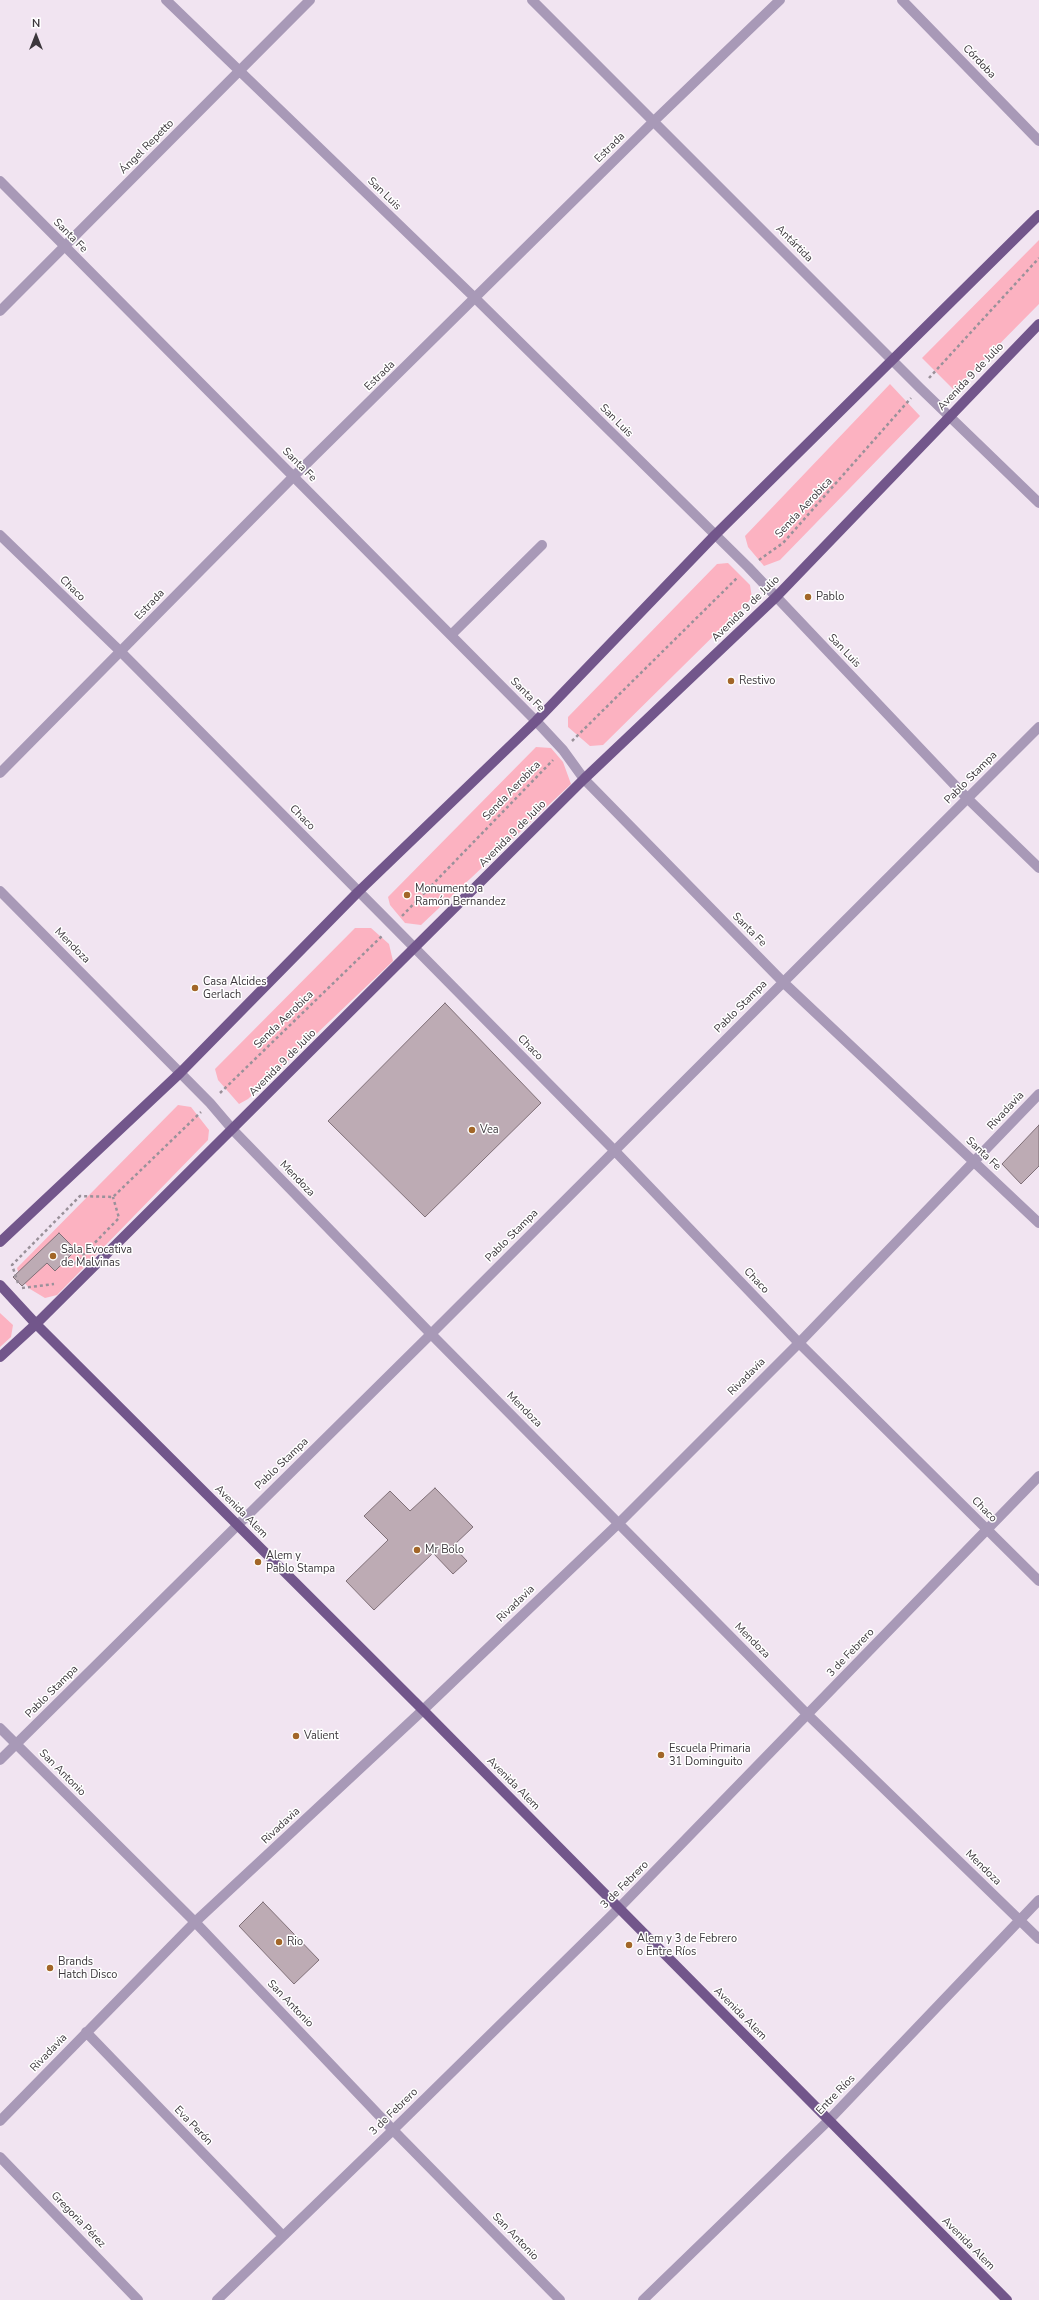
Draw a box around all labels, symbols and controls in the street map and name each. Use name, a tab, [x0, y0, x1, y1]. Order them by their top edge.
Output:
north arrow	[16, 16, 56, 56]
text: N	[32, 16, 40, 31]
street label: Córdoba	[960, 42, 998, 82]
street label: Ángel Repetto	[117, 117, 177, 177]
street label: Estrada	[592, 130, 628, 166]
street label: San Luis	[364, 175, 404, 213]
street label: Santa Fe	[50, 216, 90, 256]
street label: Antártida	[773, 223, 815, 265]
street label: Avenida 9 de Julio	[935, 340, 1007, 414]
street label: Estrada	[362, 358, 398, 394]
street label: San Luis	[597, 402, 635, 440]
street label: Santa Fe	[279, 445, 319, 485]
street label: Senda Aerobica	[773, 475, 835, 541]
street label: Avenida 9 de Julio	[709, 573, 783, 645]
street label: Chaco	[56, 574, 88, 604]
street label: Estrada	[132, 587, 168, 623]
place label: Pablo	[816, 590, 844, 604]
marker: Pablo	[803, 592, 813, 602]
street label: San Luis	[825, 631, 863, 671]
place label: Restivo	[739, 674, 775, 688]
street label: Santa Fe	[507, 675, 547, 715]
marker: Restivo	[726, 676, 736, 686]
street label: Pablo Stampa	[942, 749, 1000, 807]
street label: Senda Aerobica	[480, 759, 544, 823]
street label: Avenida 9 de Julio	[477, 798, 549, 870]
street label: Chaco	[287, 803, 317, 833]
place label: Monumento a Ramón Bernandez	[415, 882, 506, 908]
marker: Monumento a Ramón Bernandez	[402, 890, 412, 900]
street label: Santa Fe	[729, 910, 769, 950]
street label: Mendoza	[51, 925, 93, 967]
place label: Casa Alcides Gerlach	[203, 975, 266, 1001]
street label: Pablo Stampa	[712, 978, 770, 1036]
marker: Casa Alcides Gerlach	[190, 983, 200, 993]
street label: Senda Aerobica	[252, 988, 316, 1052]
street label: Avenida 9 de Julio	[247, 1027, 319, 1099]
street label: Chaco	[515, 1033, 545, 1063]
street label: Rivadavia	[985, 1089, 1027, 1133]
place label: Vea	[480, 1123, 499, 1137]
marker: Vea	[467, 1125, 477, 1135]
street label: Santa Fe	[963, 1135, 1003, 1173]
street label: Mendoza	[277, 1158, 317, 1200]
street label: Pablo Stampa	[483, 1207, 541, 1265]
place label: Sala Evocativa de Malvinas	[61, 1243, 132, 1269]
marker: Sala Evocativa de Malvinas	[48, 1251, 58, 1261]
street label: Chaco	[741, 1265, 771, 1297]
street label: Rivadavia	[726, 1356, 768, 1398]
street label: Mendoza	[503, 1389, 545, 1431]
street label: Pablo Stampa	[253, 1435, 311, 1493]
street label: Avenida Alem	[212, 1483, 270, 1541]
street label: Chaco	[969, 1495, 999, 1525]
place label: Mr Bolo	[425, 1543, 464, 1557]
marker: Mr Bolo	[412, 1545, 422, 1555]
place label: Alem y Pablo Stampa	[266, 1549, 335, 1575]
marker: Alem y Pablo Stampa	[253, 1557, 263, 1567]
street label: Rivadavia	[494, 1583, 538, 1625]
street label: Mendoza	[731, 1620, 773, 1662]
street label: 3 de Febrero	[825, 1626, 877, 1680]
street label: Pablo Stampa	[23, 1663, 81, 1721]
place label: Valient	[304, 1729, 339, 1743]
marker: Valient	[291, 1731, 301, 1741]
place label: Escuela Primaria 31 Dominguito	[669, 1742, 751, 1768]
street label: San Antonio	[36, 1747, 88, 1799]
marker: Escuela Primaria 31 Dominguito	[656, 1750, 666, 1760]
street label: Avenida Alem	[484, 1755, 542, 1813]
street label: Rivadavia	[259, 1805, 303, 1847]
street label: Mendoza	[962, 1848, 1004, 1888]
street label: 3 de Febrero	[598, 1858, 652, 1912]
place label: Alem y 3 de Febrero o Entre Ríos	[637, 1932, 737, 1958]
place label: Rio	[287, 1935, 303, 1949]
marker: Rio	[274, 1937, 284, 1947]
marker: Alem y 3 de Febrero o Entre Ríos	[624, 1940, 634, 1950]
place label: Brands Hatch Disco	[58, 1955, 117, 1981]
marker: Brands Hatch Disco	[45, 1963, 55, 1973]
street label: San Antonio	[264, 1978, 316, 2030]
street label: Avenida Alem	[711, 1985, 769, 2043]
street label: Rivadavia	[28, 2031, 70, 2075]
street label: Entre Ríos	[814, 2072, 858, 2118]
street label: 3 de Febrero	[367, 2086, 421, 2138]
street label: Eva Perón	[171, 2104, 215, 2148]
street label: Gregoria Pérez	[48, 2189, 108, 2251]
street label: San Antonio	[489, 2211, 541, 2263]
street label: Avenida Alem	[939, 2215, 997, 2273]

